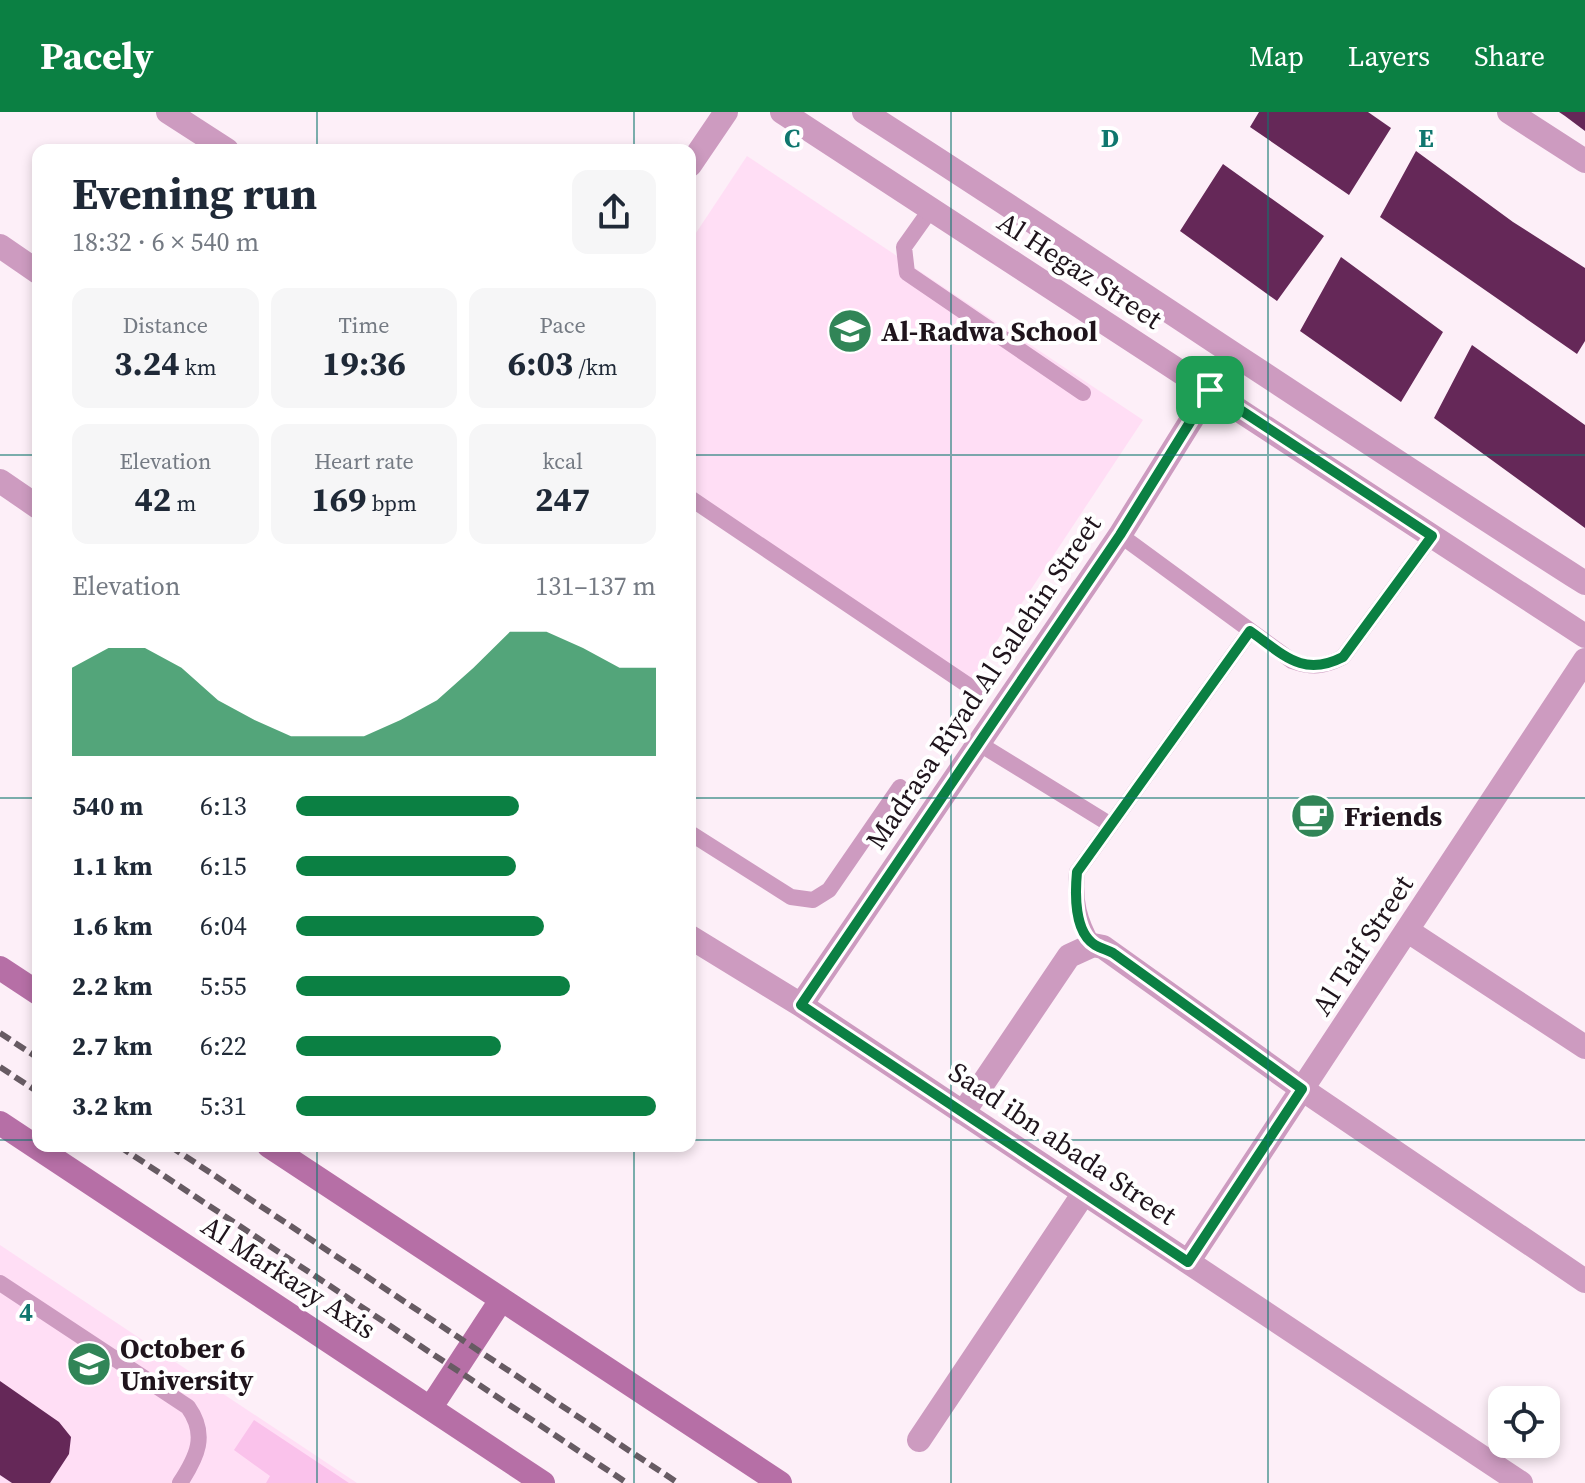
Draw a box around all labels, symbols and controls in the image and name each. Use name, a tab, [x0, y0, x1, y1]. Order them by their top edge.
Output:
text: Pacely	[40, 30, 153, 82]
text: Map	[1249, 37, 1304, 75]
text: Layers	[1348, 37, 1430, 75]
text: Share	[1474, 37, 1545, 75]
text: C	[784, 120, 800, 156]
text: D	[1101, 120, 1119, 156]
text: E	[1418, 120, 1434, 156]
text: Evening run	[72, 163, 317, 224]
button: share	[572, 170, 656, 254]
street label: Al Hegaz Street	[990, 203, 1170, 338]
text: 18:32 · 6 × 540 m	[72, 224, 259, 260]
school or university icon: Al-Radwa School	[826, 307, 874, 355]
text: Distance	[123, 310, 208, 340]
text: Time	[339, 310, 389, 340]
text: Pace	[540, 310, 586, 340]
place label: Al-Radwa School	[881, 312, 1098, 350]
text: 3.24	[114, 340, 180, 386]
text: 19:36	[322, 340, 406, 386]
text: 6:03	[508, 340, 573, 386]
text: km	[180, 352, 217, 382]
text: /km	[573, 352, 618, 382]
pin	[1176, 356, 1244, 424]
icon: arrive	[1188, 368, 1232, 412]
text: Elevation	[119, 446, 211, 476]
text: Heart rate	[314, 446, 414, 476]
text: kcal	[543, 446, 583, 476]
text: 42	[134, 476, 171, 522]
text: 169	[311, 476, 367, 522]
text: 247	[535, 476, 590, 522]
text: m	[171, 488, 196, 518]
text: bpm	[367, 488, 417, 518]
street label: Madrasa Riyad Al Salehin Street	[857, 507, 1110, 857]
text: Elevation	[72, 568, 181, 604]
text: 131–137 m	[535, 568, 656, 604]
text: 540 m	[72, 788, 143, 824]
text: 6:13	[200, 788, 247, 824]
cafe icon: Friends	[1289, 792, 1337, 840]
place label: Friends	[1344, 797, 1443, 835]
text: 1.1 km	[72, 848, 153, 884]
text: 6:15	[200, 848, 247, 884]
street label: Al Taif Street	[1302, 867, 1422, 1022]
text: 1.6 km	[72, 908, 153, 944]
text: 6:04	[200, 908, 247, 944]
text: 2.2 km	[72, 968, 153, 1004]
text: 5:55	[200, 968, 247, 1004]
text: 2.7 km	[72, 1028, 153, 1064]
text: 6:22	[200, 1028, 247, 1064]
street label: Saad ibn abada Street	[942, 1053, 1185, 1234]
text: 3.2 km	[72, 1088, 153, 1124]
text: 5:31	[200, 1088, 247, 1124]
street label: Al Markazy Axis	[194, 1206, 384, 1348]
text: 4	[19, 1294, 33, 1330]
place label: October 6 University	[120, 1329, 253, 1399]
school or university icon: October 6 University	[65, 1340, 113, 1388]
map controls	[1488, 1386, 1560, 1458]
button: locate	[1488, 1386, 1560, 1458]

